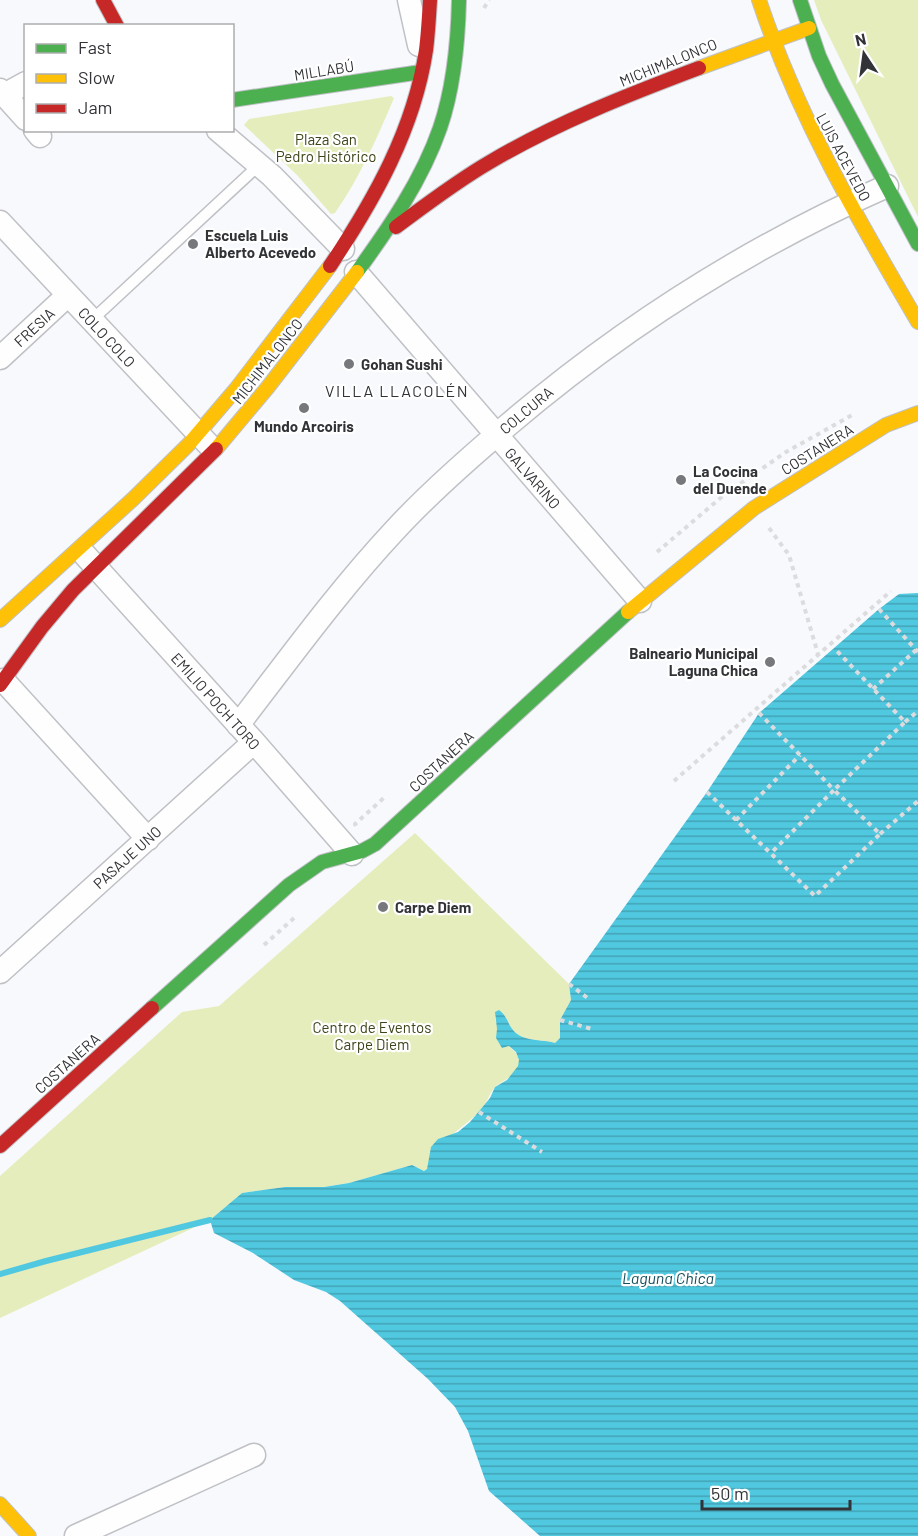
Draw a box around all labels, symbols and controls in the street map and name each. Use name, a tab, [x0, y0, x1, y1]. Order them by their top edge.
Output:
legend	[24, 24, 234, 132]
north arrow	[834, 24, 894, 84]
text: N	[853, 28, 868, 49]
street label: MICHIMALONCO	[617, 34, 719, 90]
text: Fast	[78, 36, 112, 58]
street label: MILLABÚ	[293, 56, 355, 84]
text: Slow	[78, 66, 115, 88]
text: Jam	[78, 96, 112, 118]
street label: LUIS ACEVEDO	[813, 110, 875, 204]
park label: Plaza San Pedro Histórico	[276, 130, 376, 165]
place label: Escuela Luis Alberto Acevedo	[205, 226, 316, 261]
marker: Escuela Luis Alberto Acevedo	[186, 237, 200, 251]
street label: COLO COLO	[75, 303, 139, 371]
street label: FRESIA	[10, 304, 58, 350]
street label: MICHIMALONCO	[228, 315, 306, 407]
place label: Gohan Sushi	[361, 355, 443, 373]
marker: Gohan Sushi	[342, 357, 356, 371]
district label: VILLA LLACOLÉN	[325, 381, 469, 400]
street label: COLCURA	[495, 382, 557, 438]
marker: Mundo Arcoiris	[297, 401, 311, 415]
place label: Mundo Arcoiris	[254, 417, 354, 435]
street label: COSTANERA	[778, 420, 856, 478]
street label: GALVARINO	[501, 444, 565, 512]
place label: La Cocina del Duende	[693, 462, 767, 497]
marker: La Cocina del Duende	[674, 473, 688, 487]
place label: Balneario Municipal Laguna Chica	[629, 644, 758, 679]
street label: EMILIO POCH TORO	[168, 649, 264, 753]
marker: Balneario Municipal Laguna Chica	[763, 655, 777, 669]
street label: COSTANERA	[405, 727, 477, 795]
street label: PASAJE UNO	[89, 822, 165, 892]
place label: Carpe Diem	[395, 898, 471, 916]
marker: Carpe Diem	[376, 900, 390, 914]
park label: Centro de Eventos Carpe Diem	[312, 1018, 432, 1053]
street label: COSTANERA	[31, 1029, 103, 1097]
water label: Laguna Chica	[622, 1268, 714, 1287]
scale bar	[702, 1473, 850, 1511]
text: 50 m	[711, 1482, 749, 1504]

